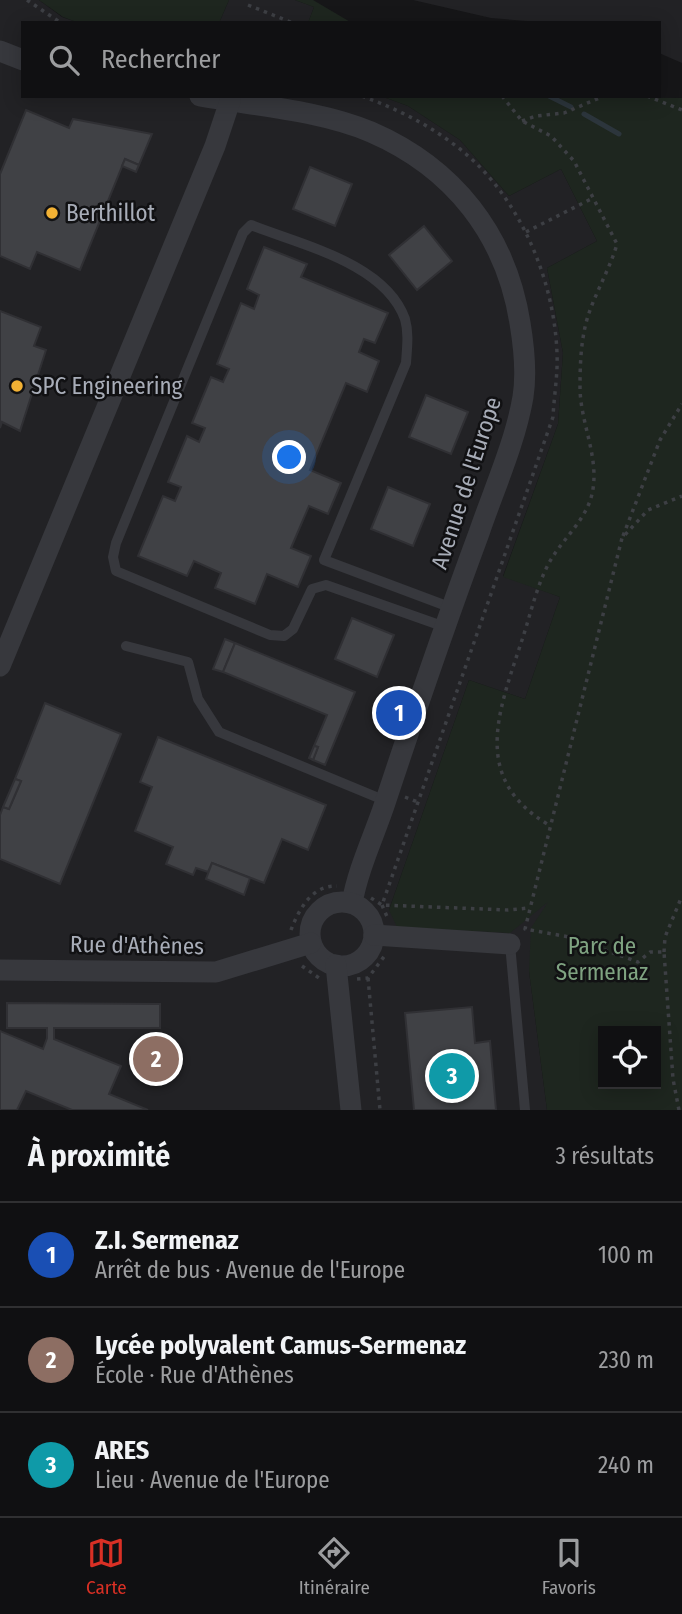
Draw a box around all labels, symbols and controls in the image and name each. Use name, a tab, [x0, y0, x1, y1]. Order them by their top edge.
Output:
search box	[21, 21, 661, 98]
icon: search	[45, 41, 83, 79]
text: Rechercher	[101, 44, 220, 75]
place label: Berthillot	[66, 199, 156, 227]
marker: Berthillot	[44, 205, 60, 221]
place label: SPC Engineering	[31, 372, 183, 400]
marker: SPC Engineering	[9, 378, 25, 394]
street label: Avenue de l'Europe	[425, 393, 507, 573]
your location	[272, 440, 306, 474]
pin: 1	[376, 687, 422, 739]
street label: Rue d'Athènes	[70, 930, 204, 960]
park label: Parc de Sermenaz	[556, 932, 648, 986]
map controls	[598, 1026, 661, 1089]
button: locate	[598, 1026, 661, 1089]
pin: 2	[133, 1033, 179, 1085]
pin: 3	[429, 1050, 475, 1102]
text: À proximité	[28, 1138, 170, 1174]
text: 3 résultats	[556, 1142, 654, 1170]
text: Z.I. Sermenaz	[95, 1225, 239, 1256]
text: 1	[46, 1241, 56, 1269]
text: 100 m	[598, 1241, 654, 1269]
text: Arrêt de bus · Avenue de l'Europe	[95, 1256, 405, 1284]
text: Lycée polyvalent Camus-Sermenaz	[95, 1330, 466, 1361]
text: 2	[46, 1346, 56, 1374]
text: 230 m	[598, 1346, 654, 1374]
text: École · Rue d'Athènes	[95, 1361, 294, 1389]
text: ARES	[95, 1435, 149, 1466]
text: 3	[46, 1451, 56, 1479]
text: 240 m	[598, 1451, 654, 1479]
text: Lieu · Avenue de l'Europe	[95, 1466, 330, 1494]
tab: Carte	[86, 1534, 127, 1599]
tab: Itinéraire	[299, 1534, 370, 1599]
tab: Favoris	[542, 1534, 596, 1599]

